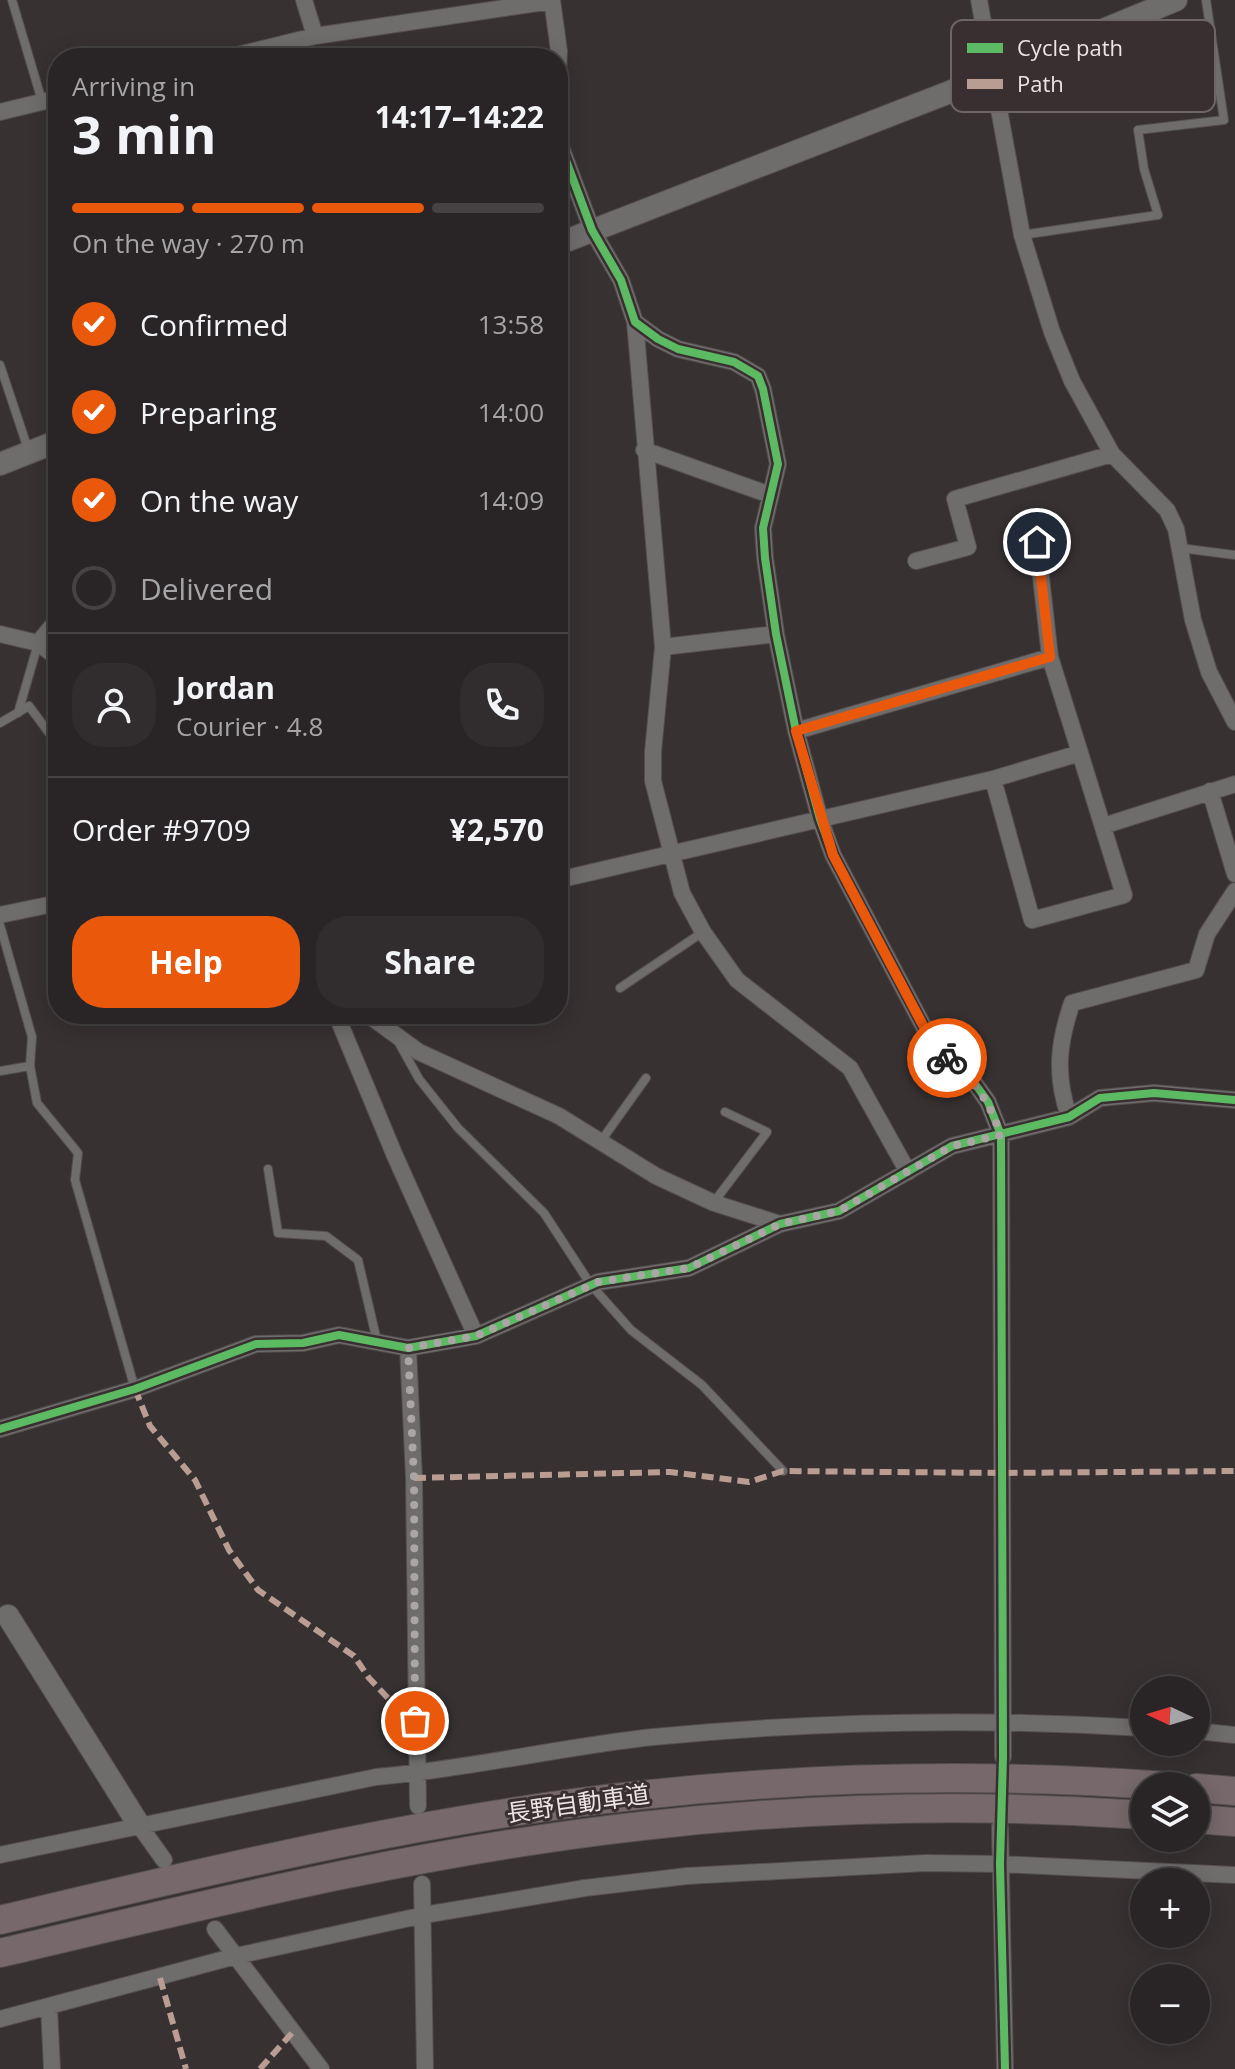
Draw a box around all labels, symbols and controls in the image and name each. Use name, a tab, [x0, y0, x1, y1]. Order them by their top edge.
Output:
legend	[951, 20, 1215, 112]
text: Cycle path	[1017, 32, 1123, 62]
text: Arriving in	[72, 68, 195, 104]
text: Path	[1017, 68, 1064, 98]
text: 14:17–14:22	[375, 96, 544, 137]
text: 3 min	[72, 98, 216, 169]
text: On the way · 270 m	[72, 225, 305, 261]
icon: check	[72, 302, 116, 346]
text: Confirmed	[140, 304, 288, 345]
text: 13:58	[478, 306, 544, 342]
icon: check	[72, 390, 116, 434]
text: Preparing	[140, 392, 277, 433]
text: 14:00	[478, 394, 544, 430]
icon: check	[72, 478, 116, 522]
text: On the way	[140, 480, 298, 521]
text: 14:09	[478, 482, 544, 518]
pin	[1003, 508, 1071, 576]
icon: home	[1015, 520, 1059, 564]
text: Delivered	[140, 568, 273, 609]
button: person	[72, 663, 156, 747]
button: phone	[460, 663, 544, 747]
text: Jordan	[176, 667, 275, 708]
text: Courier · 4.8	[176, 708, 323, 744]
text: Order #9709	[72, 809, 251, 850]
text: ¥2,570	[450, 809, 544, 850]
button: Help	[72, 916, 300, 1008]
button: Share	[316, 916, 544, 1008]
courier	[907, 1018, 987, 1098]
icon: bike	[925, 1036, 969, 1080]
north arrow	[1130, 1676, 1210, 1756]
map controls	[1130, 1676, 1210, 2044]
pin	[381, 1687, 449, 1755]
icon: bag	[393, 1699, 437, 1743]
button: layers	[1130, 1772, 1210, 1852]
street label: 長野自動車道	[504, 1776, 651, 1829]
button: +	[1130, 1868, 1210, 1948]
button: −	[1130, 1964, 1210, 2044]

